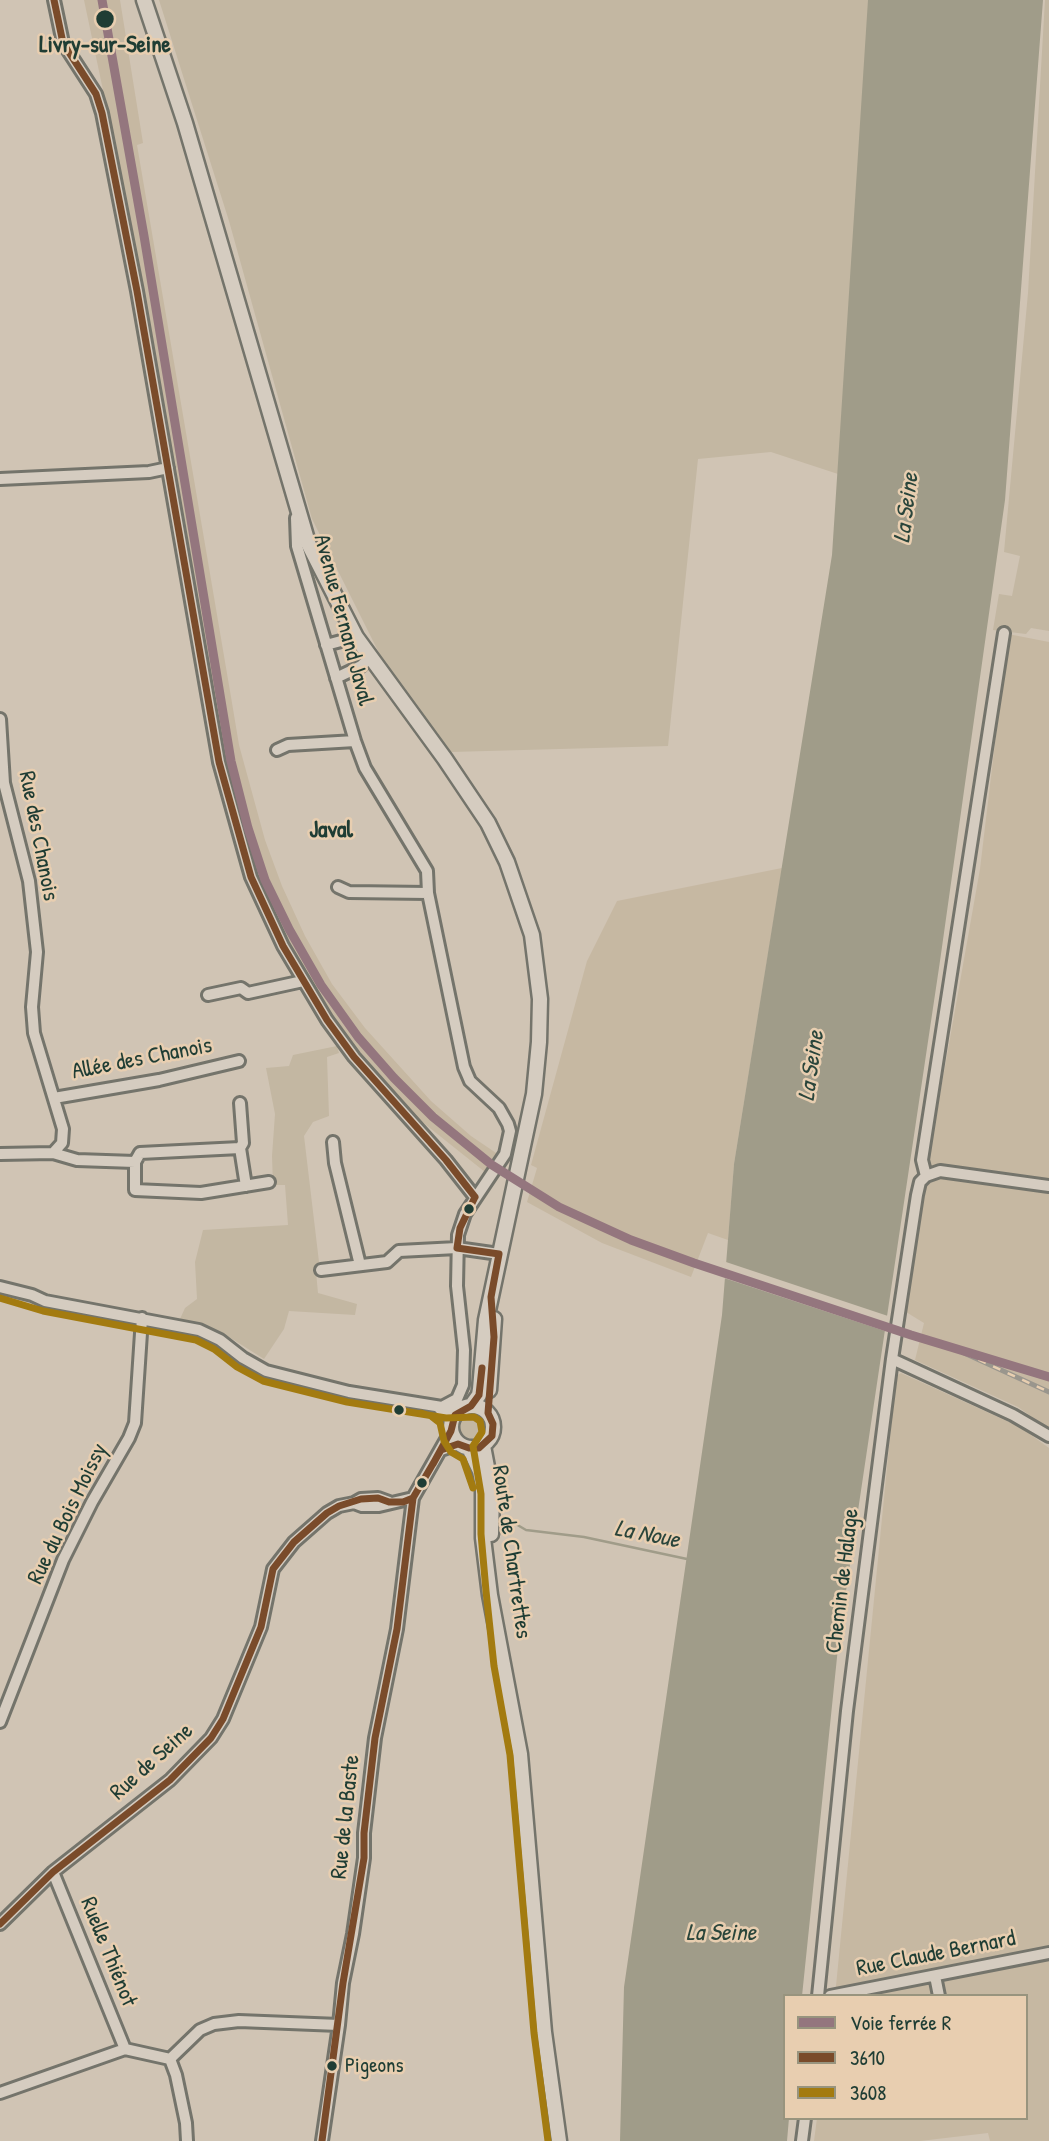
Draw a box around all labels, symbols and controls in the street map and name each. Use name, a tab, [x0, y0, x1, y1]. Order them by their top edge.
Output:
marker: Livry-sur-Seine	[94, 8, 116, 30]
place label: Livry-sur-Seine	[39, 32, 171, 60]
water label: La Seine	[888, 471, 926, 545]
street label: Avenue Fernand Javal	[307, 531, 379, 709]
street label: Rue des Chanois	[12, 769, 64, 903]
district label: Javal	[309, 817, 353, 845]
water label: La Seine	[793, 1029, 831, 1103]
street label: Allée des Chanois	[70, 1032, 214, 1086]
unlabelled marker	[462, 1202, 476, 1216]
unlabelled marker	[392, 1403, 406, 1417]
street label: Rue du Bois Moissy	[22, 1439, 114, 1589]
street label: Route de Chartrettes	[485, 1464, 537, 1640]
unlabelled marker	[415, 1476, 429, 1490]
street label: Chemin de Halage	[820, 1507, 866, 1655]
water label: La Noue	[612, 1515, 682, 1555]
street label: Rue de Seine	[105, 1718, 199, 1806]
street label: Rue de la Baste	[326, 1754, 366, 1880]
street label: Ruelle Thiénot	[74, 1893, 142, 2011]
water label: La Seine	[686, 1920, 756, 1948]
street label: Rue Claude Bernard	[854, 1925, 1018, 1983]
legend	[783, 1994, 1028, 2120]
text: Voie ferrée R	[850, 2008, 951, 2037]
text: 3610	[850, 2043, 885, 2072]
place label: Pigeons	[345, 2053, 404, 2079]
marker: Pigeons	[325, 2059, 339, 2073]
text: 3608	[850, 2078, 886, 2107]

